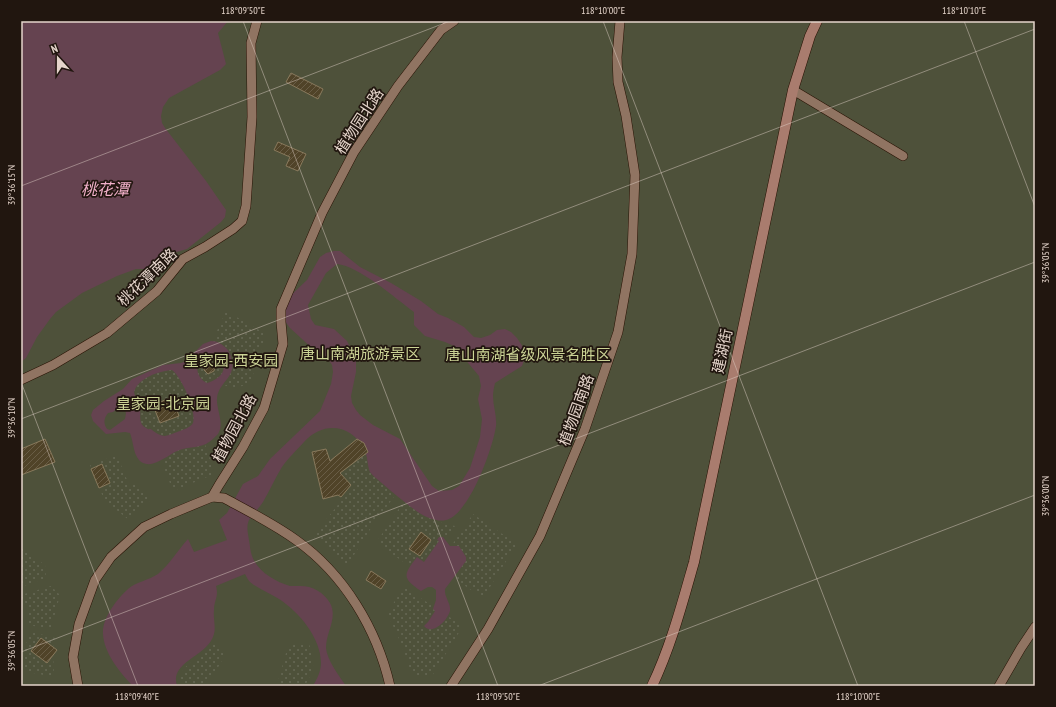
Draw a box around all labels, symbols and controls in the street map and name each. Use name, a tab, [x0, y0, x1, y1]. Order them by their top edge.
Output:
text: 118°09'50"E	[221, 4, 265, 17]
text: 118°10'00"E	[581, 4, 625, 17]
text: 118°10'10"E	[942, 4, 986, 17]
north arrow	[38, 38, 78, 78]
text: N	[49, 41, 60, 56]
street label: 植物园北路	[331, 84, 387, 158]
text: 39°36'15"N	[5, 165, 18, 205]
water label: 桃花潭	[81, 179, 132, 199]
text: 39°36'05"N	[1039, 243, 1052, 283]
street label: 桃花潭南路	[113, 244, 181, 310]
street label: 建湖街	[708, 327, 736, 375]
park label: 唐山南湖旅游景区	[300, 344, 420, 363]
park label: 唐山南湖省级风景名胜区	[445, 345, 611, 364]
park label: 皇家园-西安园	[184, 351, 278, 370]
street label: 植物园南路	[554, 372, 598, 448]
street label: 植物园北路	[208, 390, 260, 466]
park label: 皇家园-北京园	[116, 394, 210, 413]
text: 39°36'10"N	[5, 398, 18, 438]
text: 39°36'00"N	[1039, 476, 1052, 516]
text: 39°36'05"N	[5, 631, 18, 671]
text: 118°09'40"E	[115, 690, 159, 703]
text: 118°09'50"E	[476, 690, 520, 703]
text: 118°10'00"E	[836, 690, 880, 703]

